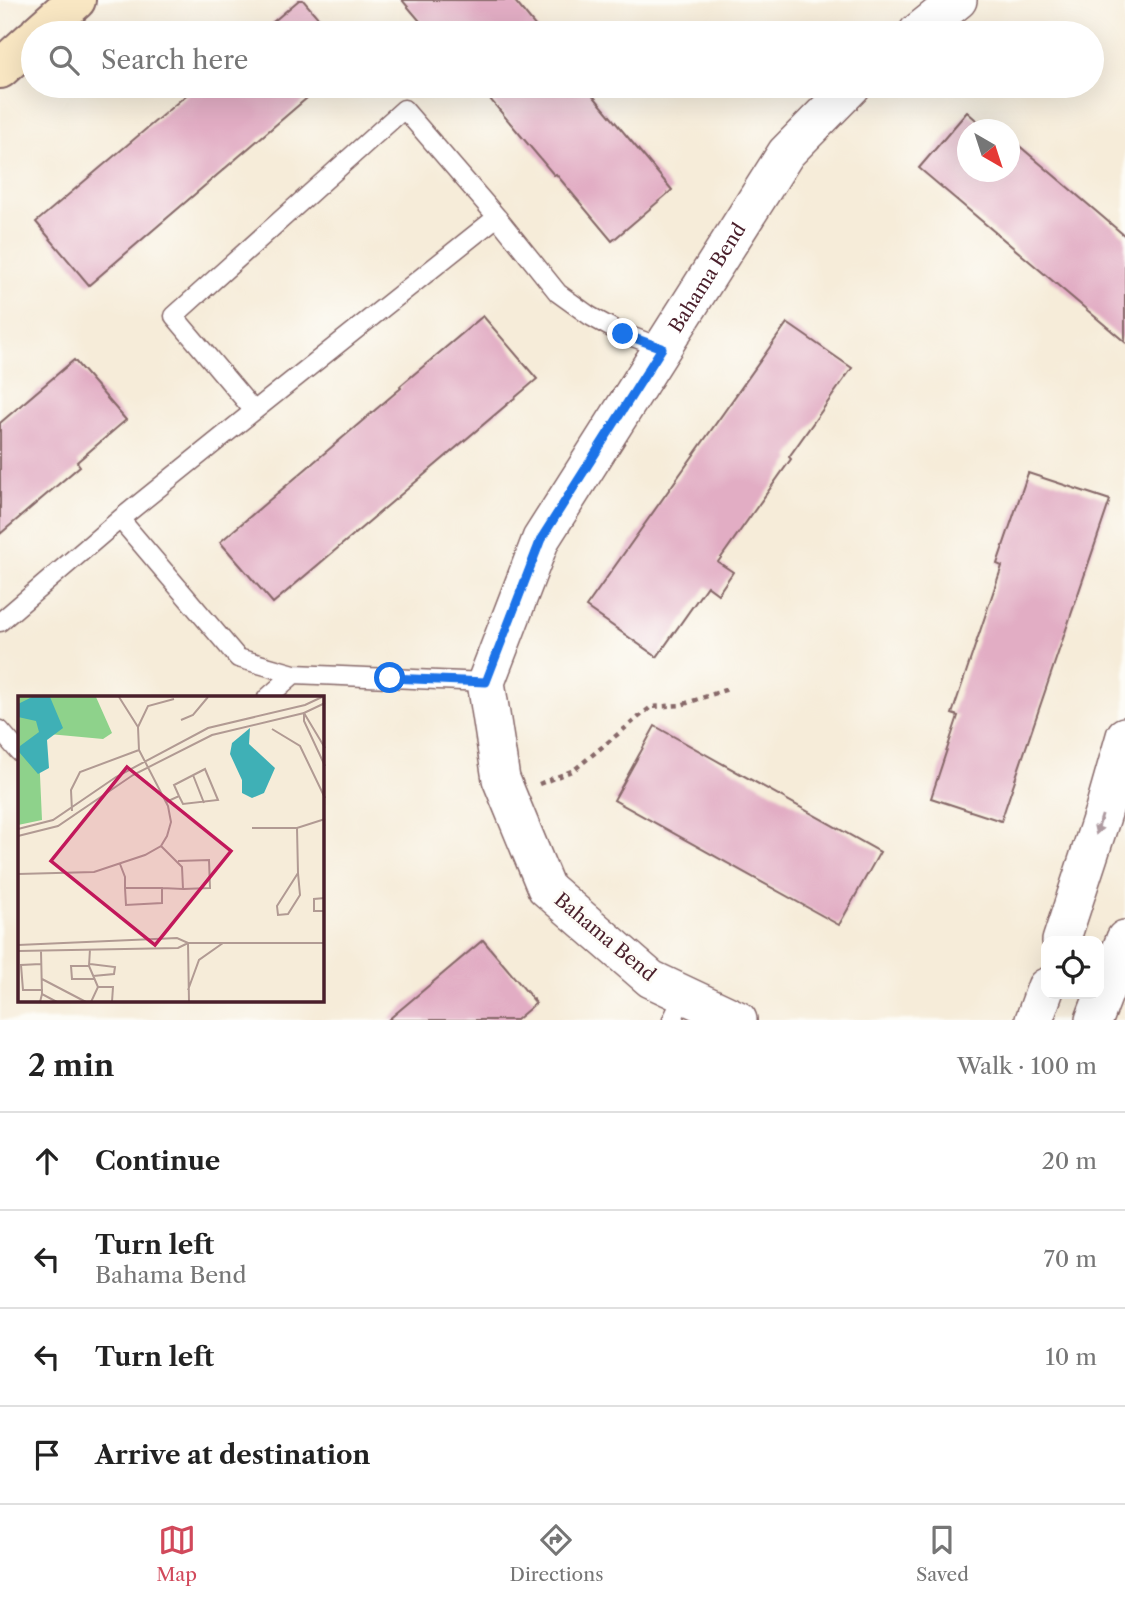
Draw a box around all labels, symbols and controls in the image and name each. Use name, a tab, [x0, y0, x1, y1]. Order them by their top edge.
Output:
search box	[21, 21, 1104, 98]
icon: search	[45, 41, 83, 79]
text: Search here	[101, 44, 248, 76]
north arrow	[957, 119, 1020, 182]
street label: Bahama Bend	[664, 218, 750, 337]
route end	[607, 318, 638, 349]
route start	[374, 662, 405, 693]
inset map	[18, 696, 324, 1002]
one-way arrow	[1093, 815, 1104, 836]
street label: Bahama Bend	[550, 888, 661, 986]
map controls	[1041, 936, 1104, 999]
button: locate	[1041, 936, 1104, 999]
text: 2 min	[28, 1047, 114, 1084]
text: Walk · 100 m	[957, 1052, 1097, 1080]
icon: ahead	[28, 1142, 66, 1180]
text: Continue	[95, 1145, 220, 1177]
text: 20 m	[1042, 1147, 1097, 1175]
text: Turn left	[95, 1229, 214, 1261]
icon: left	[28, 1240, 66, 1278]
text: 70 m	[1044, 1245, 1097, 1273]
text: Bahama Bend	[95, 1261, 246, 1289]
icon: left	[28, 1338, 66, 1376]
text: Turn left	[95, 1341, 214, 1373]
text: 10 m	[1045, 1343, 1097, 1371]
icon: arrive	[28, 1436, 66, 1474]
text: Arrive at destination	[95, 1439, 370, 1471]
tab: Map	[156, 1521, 197, 1586]
tab: Directions	[510, 1521, 603, 1586]
tab: Saved	[916, 1521, 969, 1586]

